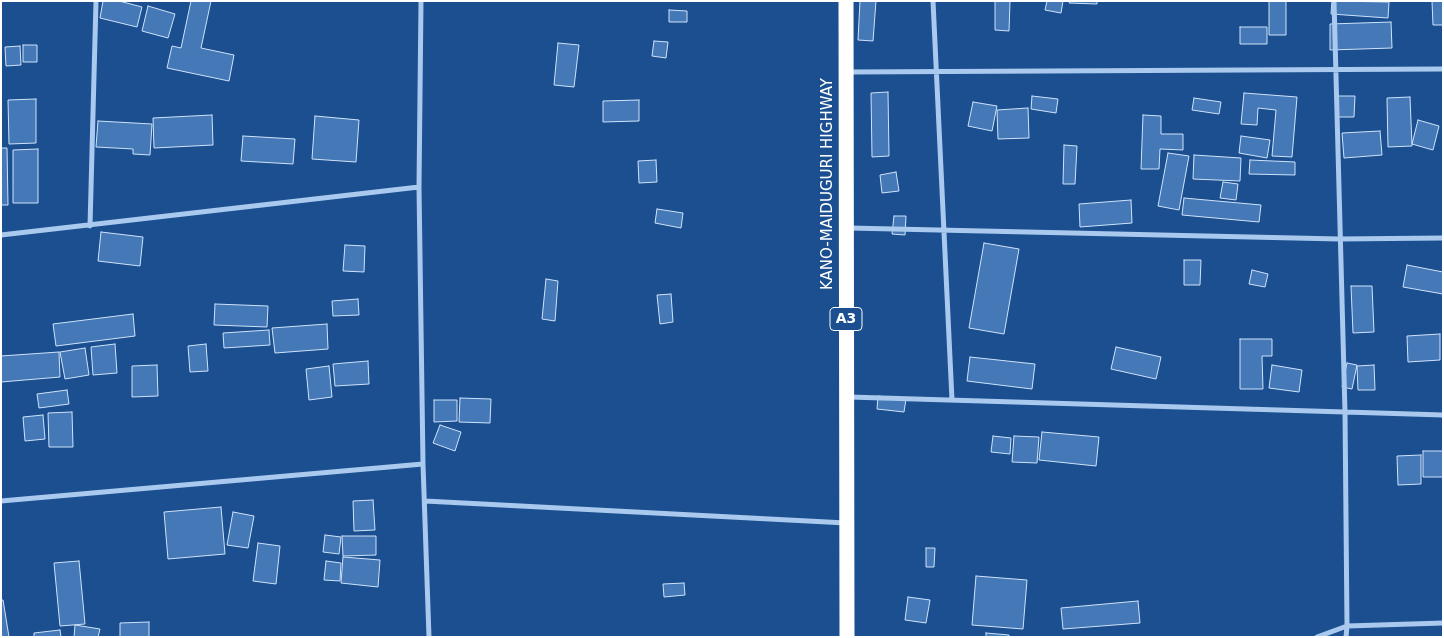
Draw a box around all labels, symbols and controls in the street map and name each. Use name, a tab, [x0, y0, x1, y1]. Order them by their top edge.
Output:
street label: KANO-MAIDUGURI HIGHWAY	[819, 78, 837, 290]
road number: A3	[830, 308, 862, 330]

